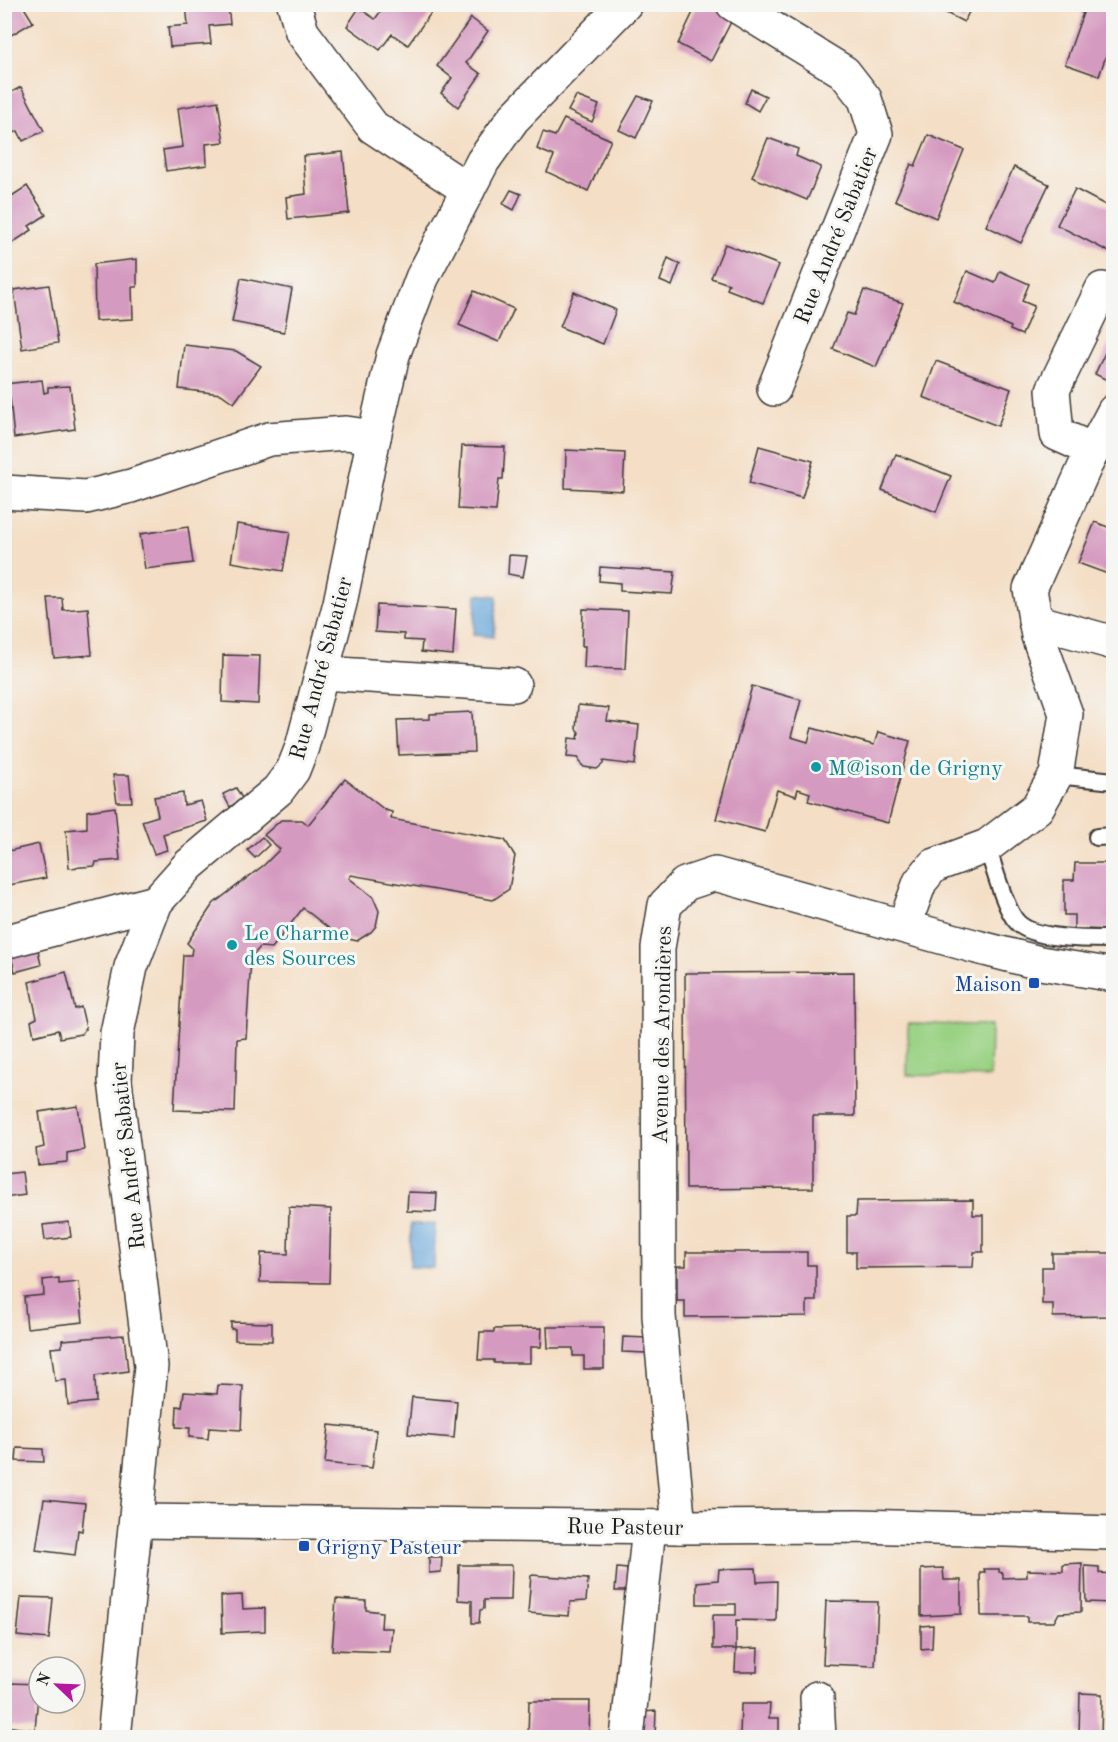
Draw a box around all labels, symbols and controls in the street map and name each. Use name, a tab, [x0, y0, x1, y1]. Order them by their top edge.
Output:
street label: Rue André Sabatier	[791, 144, 882, 327]
street label: Rue André Sabatier	[287, 575, 357, 762]
place label: M@ison de Grigny	[828, 758, 1003, 780]
marker: M@ison de Grigny	[809, 760, 823, 774]
place label: Le Charme des Sources	[244, 923, 356, 970]
street label: Avenue des Arondières	[650, 926, 676, 1144]
marker: Le Charme des Sources	[225, 938, 239, 952]
place label: Maison	[954, 974, 1022, 996]
marker: Maison	[1027, 976, 1041, 990]
street label: Rue André Sabatier	[108, 1061, 150, 1251]
street label: Rue Pasteur	[566, 1516, 684, 1540]
place label: Grigny Pasteur	[316, 1537, 461, 1559]
marker: Grigny Pasteur	[297, 1539, 311, 1553]
north arrow	[27, 1655, 87, 1715]
text: N	[35, 1670, 55, 1689]

